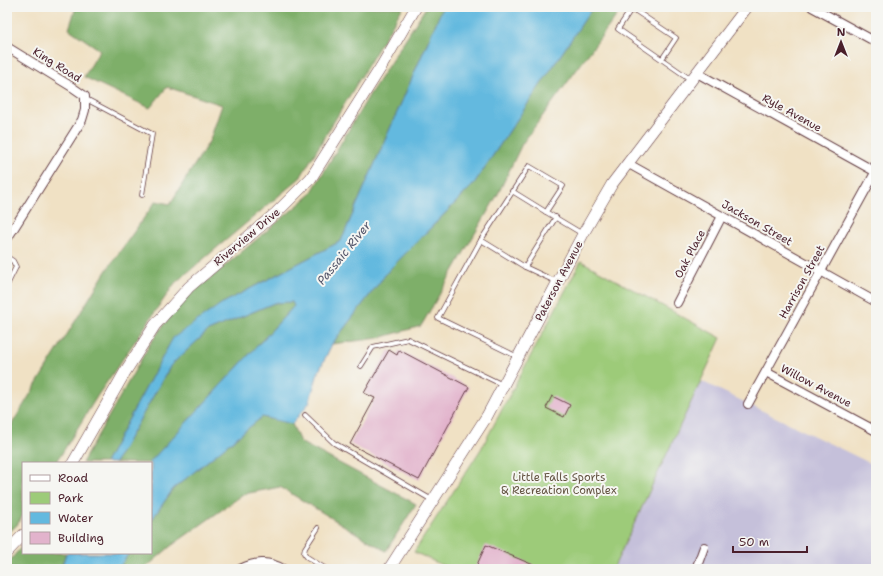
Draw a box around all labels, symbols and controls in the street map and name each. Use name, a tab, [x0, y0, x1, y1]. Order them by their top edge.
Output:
north arrow	[821, 22, 861, 62]
text: N	[837, 25, 846, 40]
street label: King Road	[30, 44, 84, 86]
street label: Ryle Avenue	[760, 91, 824, 135]
street label: Jackson Street	[719, 197, 795, 249]
street label: Riverview Drive	[211, 205, 283, 269]
water label: Passaic River	[313, 218, 375, 288]
street label: Oak Place	[671, 227, 709, 281]
street label: Paterson Avenue	[531, 238, 587, 324]
street label: Harrison Street	[776, 242, 829, 321]
street label: Willow Avenue	[778, 361, 854, 411]
legend	[22, 462, 152, 554]
text: Road	[58, 470, 89, 486]
park label: Little Falls Sports & Recreation Complex	[501, 470, 617, 498]
text: Park	[58, 490, 84, 506]
text: Water	[58, 510, 94, 526]
scale bar	[733, 528, 807, 554]
text: Building	[58, 530, 104, 546]
text: 50 m	[739, 534, 769, 550]

